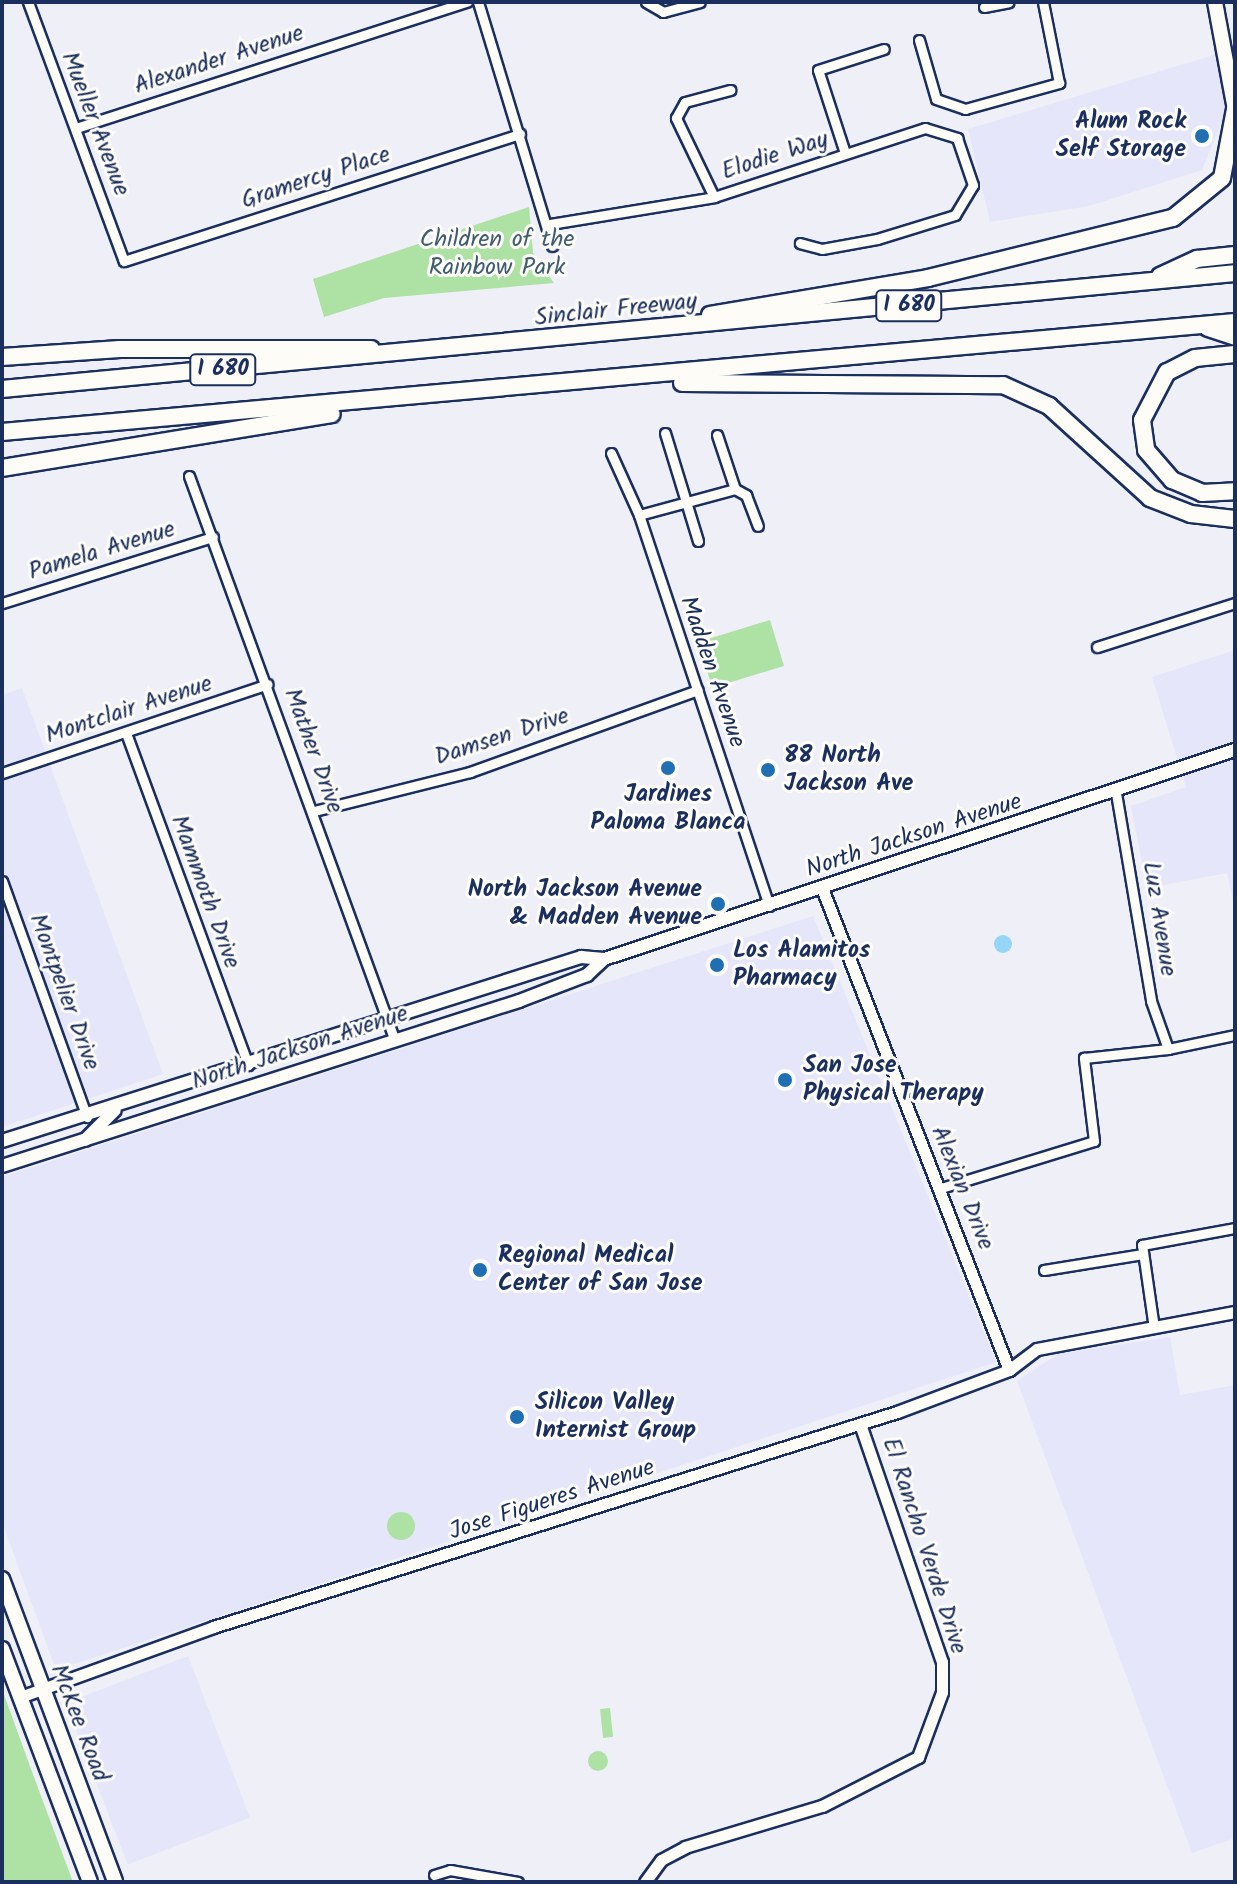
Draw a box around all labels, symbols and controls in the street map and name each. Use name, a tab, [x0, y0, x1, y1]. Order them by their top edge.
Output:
street label: Alexander Avenue	[131, 19, 307, 101]
street label: Mueller Avenue	[54, 48, 136, 200]
place label: Alum Rock Self Storage	[1056, 108, 1186, 164]
street label: Elodie Way	[718, 125, 832, 187]
marker: Alum Rock Self Storage	[1193, 127, 1211, 145]
street label: Gramercy Place	[238, 140, 394, 216]
park label: Children of the Rainbow Park	[420, 226, 574, 282]
street label: Sinclair Freeway	[533, 287, 699, 333]
road number: I 680	[875, 288, 943, 324]
road number: I 680	[189, 352, 257, 388]
street label: Pamela Avenue	[25, 515, 179, 587]
street label: Madden Avenue	[673, 593, 751, 751]
street label: Montclair Avenue	[42, 669, 216, 751]
street label: Mather Drive	[277, 685, 349, 817]
street label: Damsen Drive	[431, 702, 573, 772]
place label: 88 North Jackson Ave	[784, 742, 913, 798]
marker: Jardines Paloma Blanca	[659, 759, 677, 777]
marker: 88 North Jackson Ave	[759, 761, 777, 779]
place label: Jardines Paloma Blanca	[591, 781, 745, 837]
street label: North Jackson Avenue	[802, 787, 1026, 885]
street label: Mammoth Drive	[164, 811, 246, 973]
street label: Luz Avenue	[1136, 860, 1182, 978]
place label: North Jackson Avenue & Madden Avenue	[468, 876, 702, 932]
marker: North Jackson Avenue & Madden Avenue	[709, 895, 727, 913]
street label: Montpelier Drive	[22, 910, 106, 1074]
place label: Los Alamitos Pharmacy	[733, 937, 870, 993]
marker: Los Alamitos Pharmacy	[708, 956, 726, 974]
street label: North Jackson Avenue	[188, 999, 412, 1097]
place label: San Jose Physical Therapy	[803, 1052, 984, 1108]
marker: San Jose Physical Therapy	[774, 1069, 796, 1091]
street label: Alexian Drive	[924, 1122, 1000, 1254]
place label: Regional Medical Center of San Jose	[498, 1242, 702, 1298]
marker: Regional Medical Center of San Jose	[469, 1259, 491, 1281]
place label: Silicon Valley Internist Group	[535, 1389, 696, 1445]
marker: Silicon Valley Internist Group	[506, 1406, 528, 1428]
street label: El Rancho Verde Drive	[875, 1434, 973, 1658]
street label: Jose Figueres Avenue	[446, 1453, 658, 1547]
street label: McKee Road	[43, 1660, 115, 1786]

